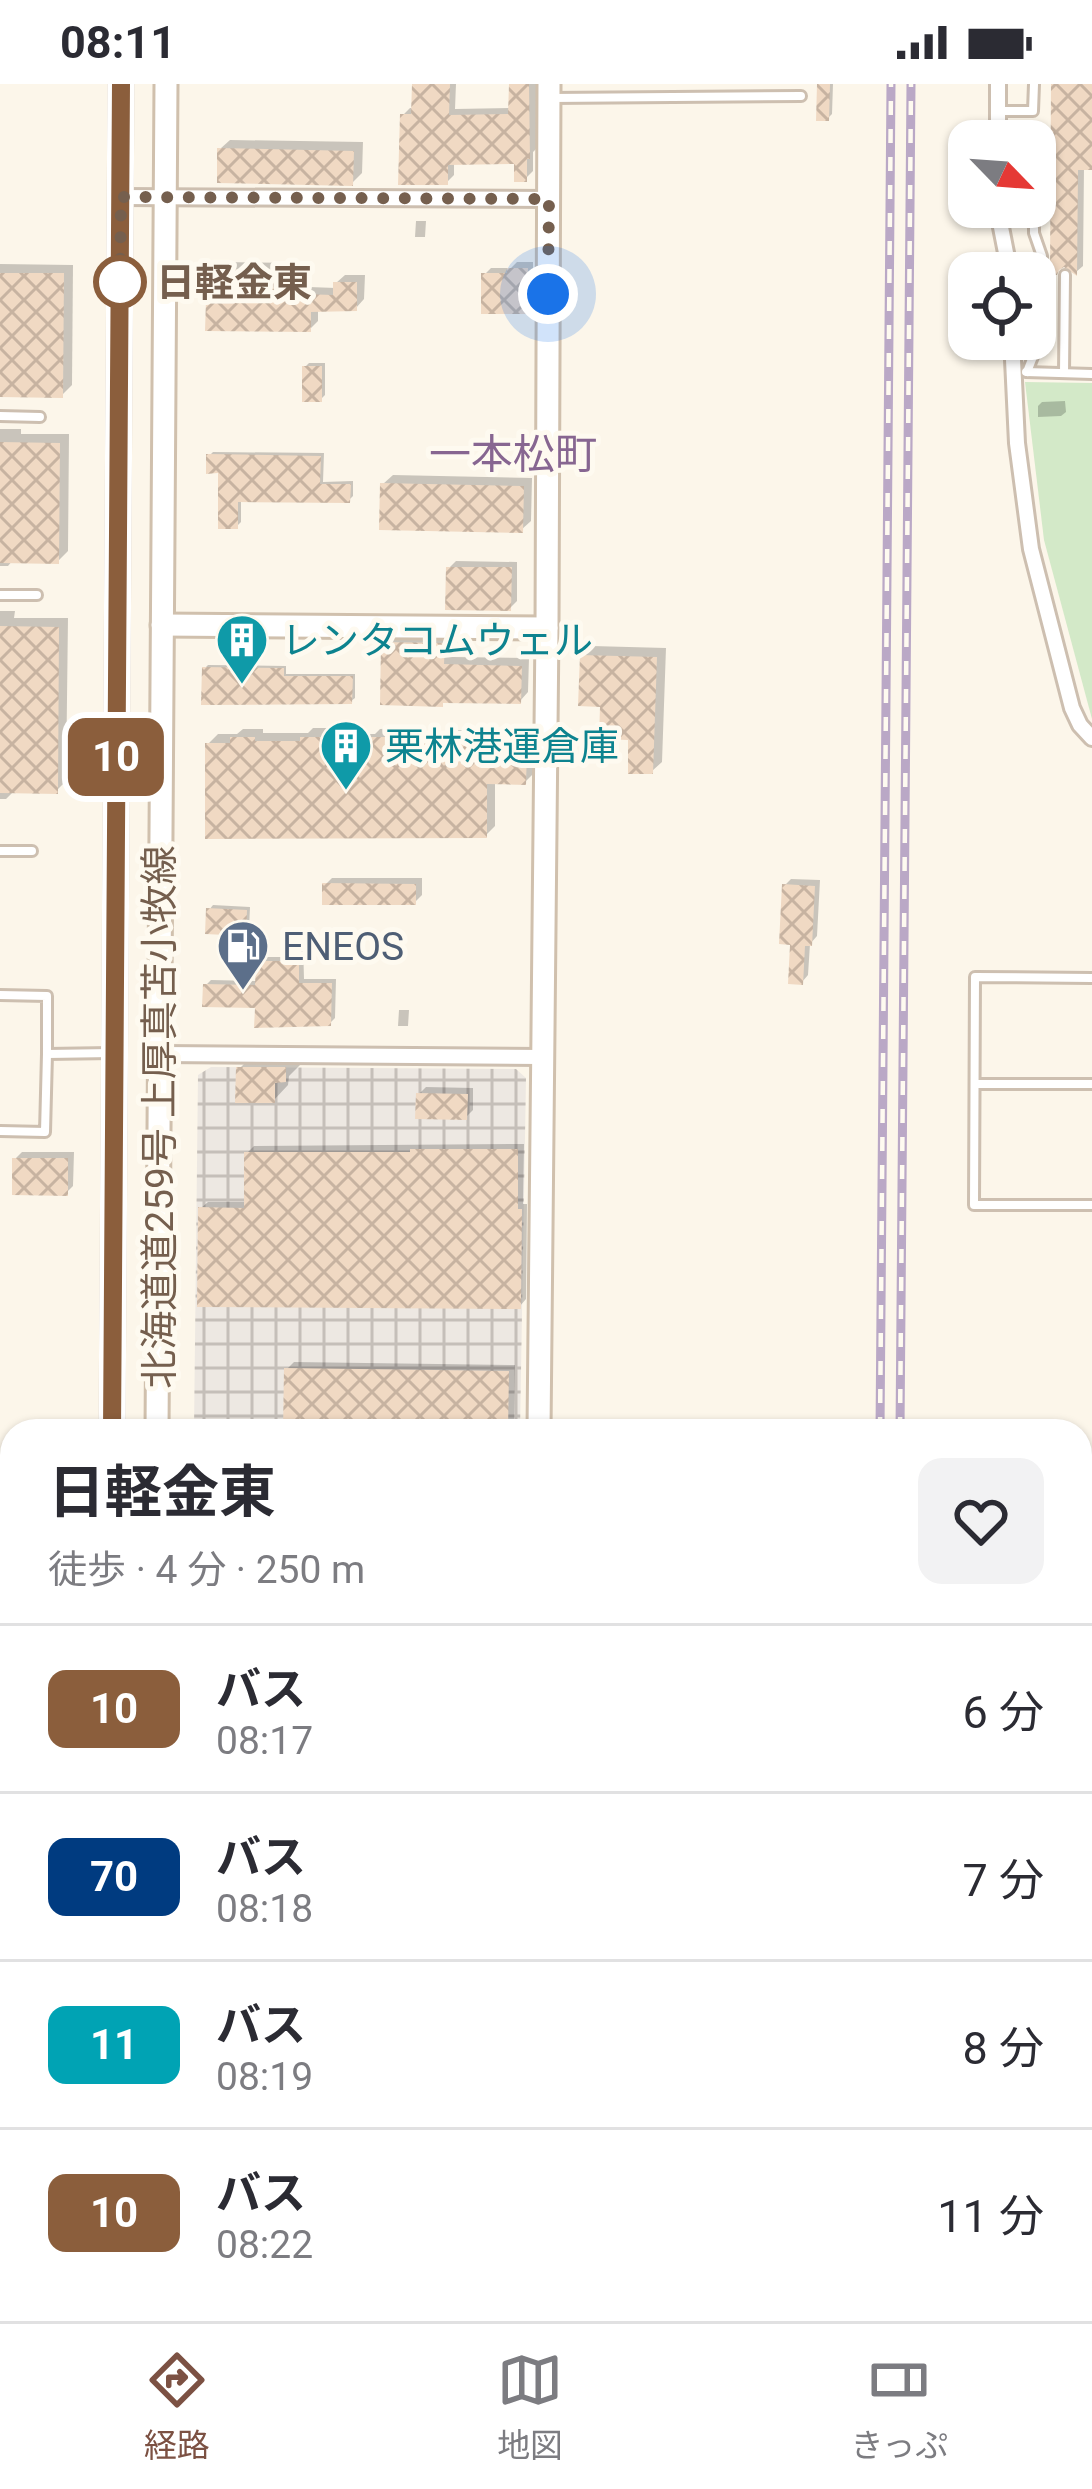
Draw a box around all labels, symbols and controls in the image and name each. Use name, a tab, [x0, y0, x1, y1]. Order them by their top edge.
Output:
text: 08:11	[60, 16, 176, 69]
north arrow	[948, 120, 1056, 228]
map controls	[948, 120, 1056, 360]
button: locate	[948, 252, 1056, 360]
marker: 日軽金東	[95, 257, 145, 307]
place label: 日軽金東	[156, 260, 312, 306]
your location	[518, 264, 578, 324]
district label: 一本松町	[429, 430, 597, 479]
building icon: レンタコムウェル	[214, 612, 270, 686]
place label: レンタコムウェル	[281, 618, 593, 664]
line badge: 10	[62, 718, 170, 796]
building icon: 栗林港運倉庫	[318, 718, 374, 792]
place label: 栗林港運倉庫	[385, 724, 619, 770]
text: 10	[92, 732, 140, 781]
street label: 北海道道259号 上厚真苫小牧線	[137, 845, 183, 1389]
fuel station icon: ENEOS	[215, 918, 271, 992]
place label: ENEOS	[282, 924, 404, 970]
button: heart	[918, 1458, 1044, 1584]
text: 日軽金東	[48, 1459, 276, 1526]
text: 徒歩 · 4 分 · 250 m	[48, 1547, 365, 1593]
text: バス	[216, 1663, 306, 1716]
text: 10	[90, 1684, 138, 1733]
text: 6 分	[963, 1686, 1044, 1739]
text: 08:17	[216, 1718, 313, 1764]
text: バス	[216, 1831, 306, 1884]
text: 70	[90, 1852, 138, 1901]
text: 7 分	[963, 1854, 1044, 1907]
text: 08:18	[216, 1886, 313, 1932]
text: バス	[216, 1999, 306, 2052]
text: 11	[90, 2020, 138, 2069]
text: 8 分	[963, 2022, 1044, 2075]
text: 08:19	[216, 2054, 313, 2100]
text: バス	[216, 2167, 306, 2220]
text: 10	[90, 2188, 138, 2237]
text: 11 分	[937, 2190, 1044, 2243]
text: 08:22	[216, 2222, 313, 2268]
tab: 経路	[144, 2347, 210, 2467]
tab: 地図	[497, 2347, 563, 2467]
tab: きっぷ	[851, 2347, 948, 2467]

